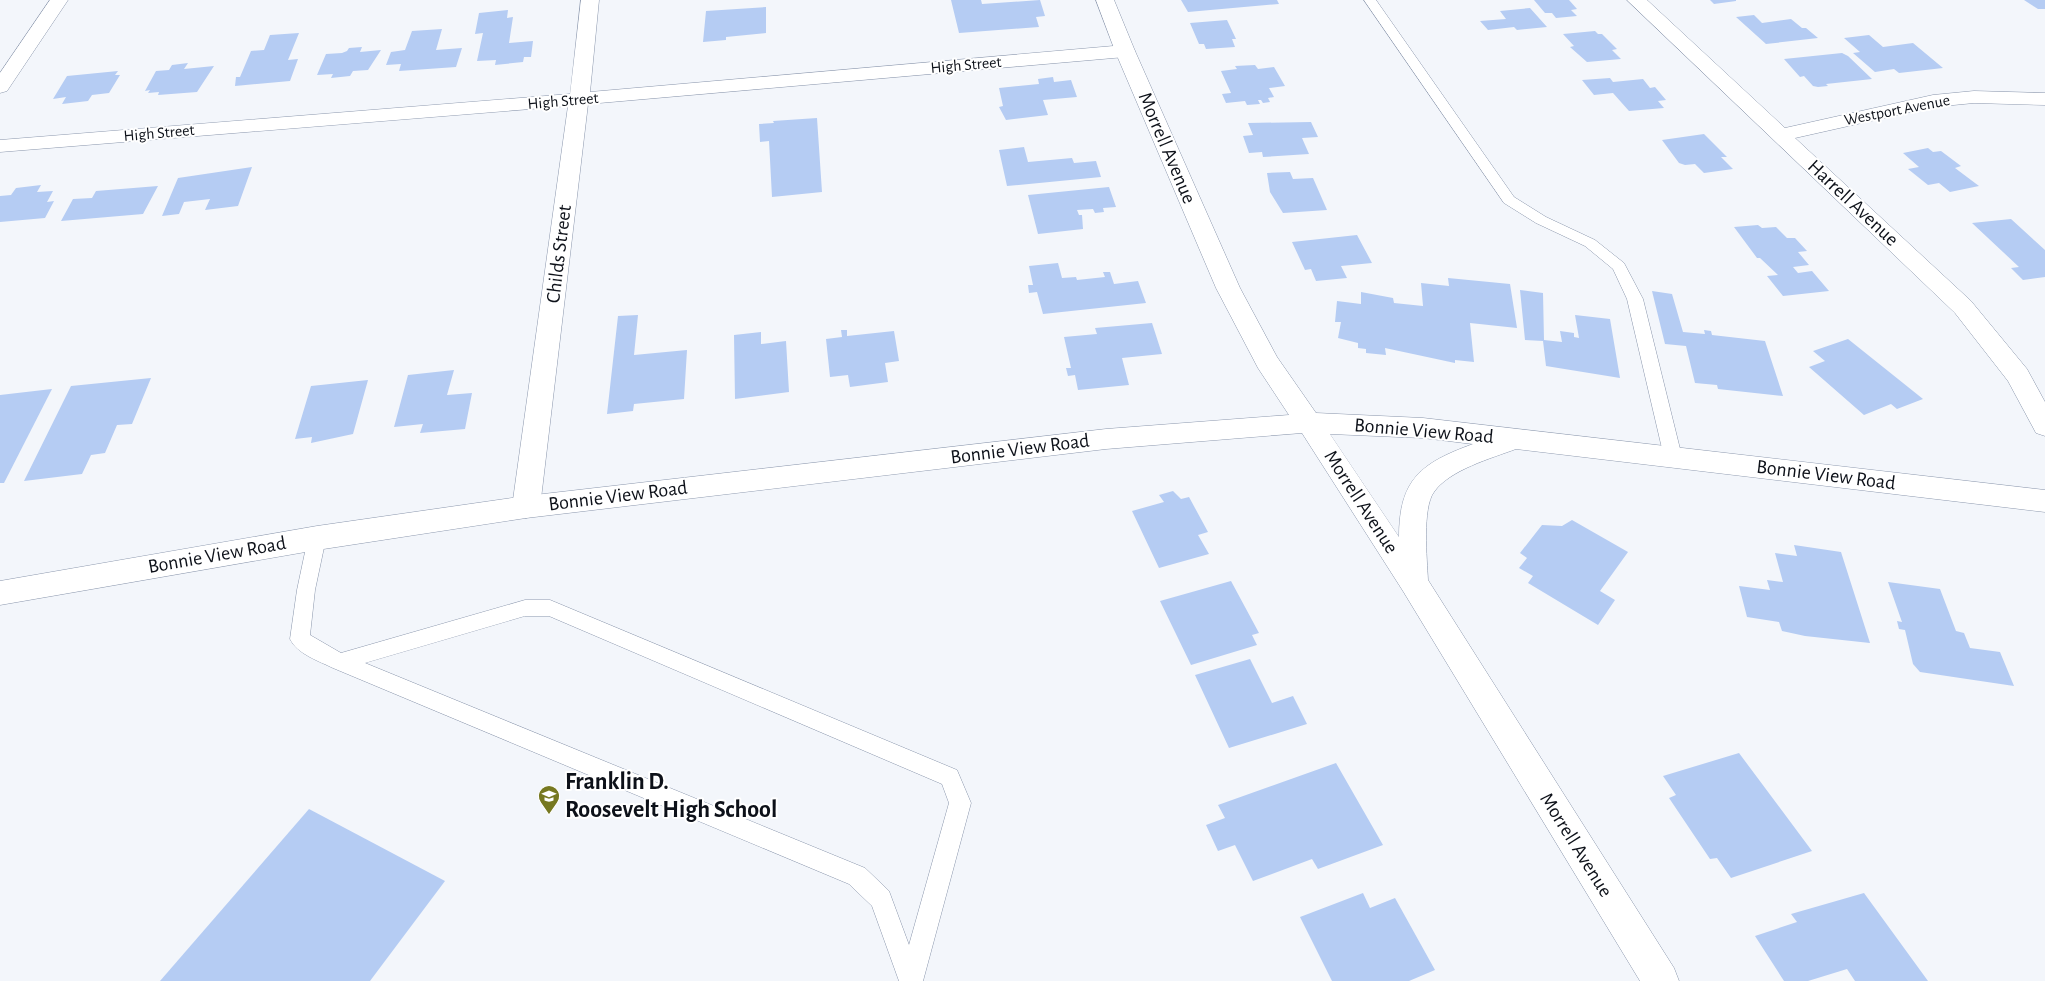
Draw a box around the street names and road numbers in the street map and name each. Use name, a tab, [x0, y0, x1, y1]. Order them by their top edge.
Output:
street label: High Street	[930, 54, 1002, 76]
street label: High Street	[527, 90, 599, 112]
street label: Morrell Avenue	[1135, 90, 1199, 206]
street label: Westport Avenue	[1843, 92, 1951, 128]
street label: High Street	[123, 122, 195, 144]
street label: Harrell Avenue	[1804, 156, 1902, 250]
street label: Childs Street	[543, 203, 575, 304]
street label: Bonnie View Road	[1353, 415, 1495, 447]
street label: Bonnie View Road	[949, 431, 1091, 467]
street label: Morrell Avenue	[1320, 447, 1402, 557]
street label: Bonnie View Road	[1755, 457, 1897, 493]
street label: Bonnie View Road	[547, 478, 689, 514]
street label: Bonnie View Road	[146, 533, 288, 577]
street label: Morrell Avenue	[1536, 789, 1616, 901]

